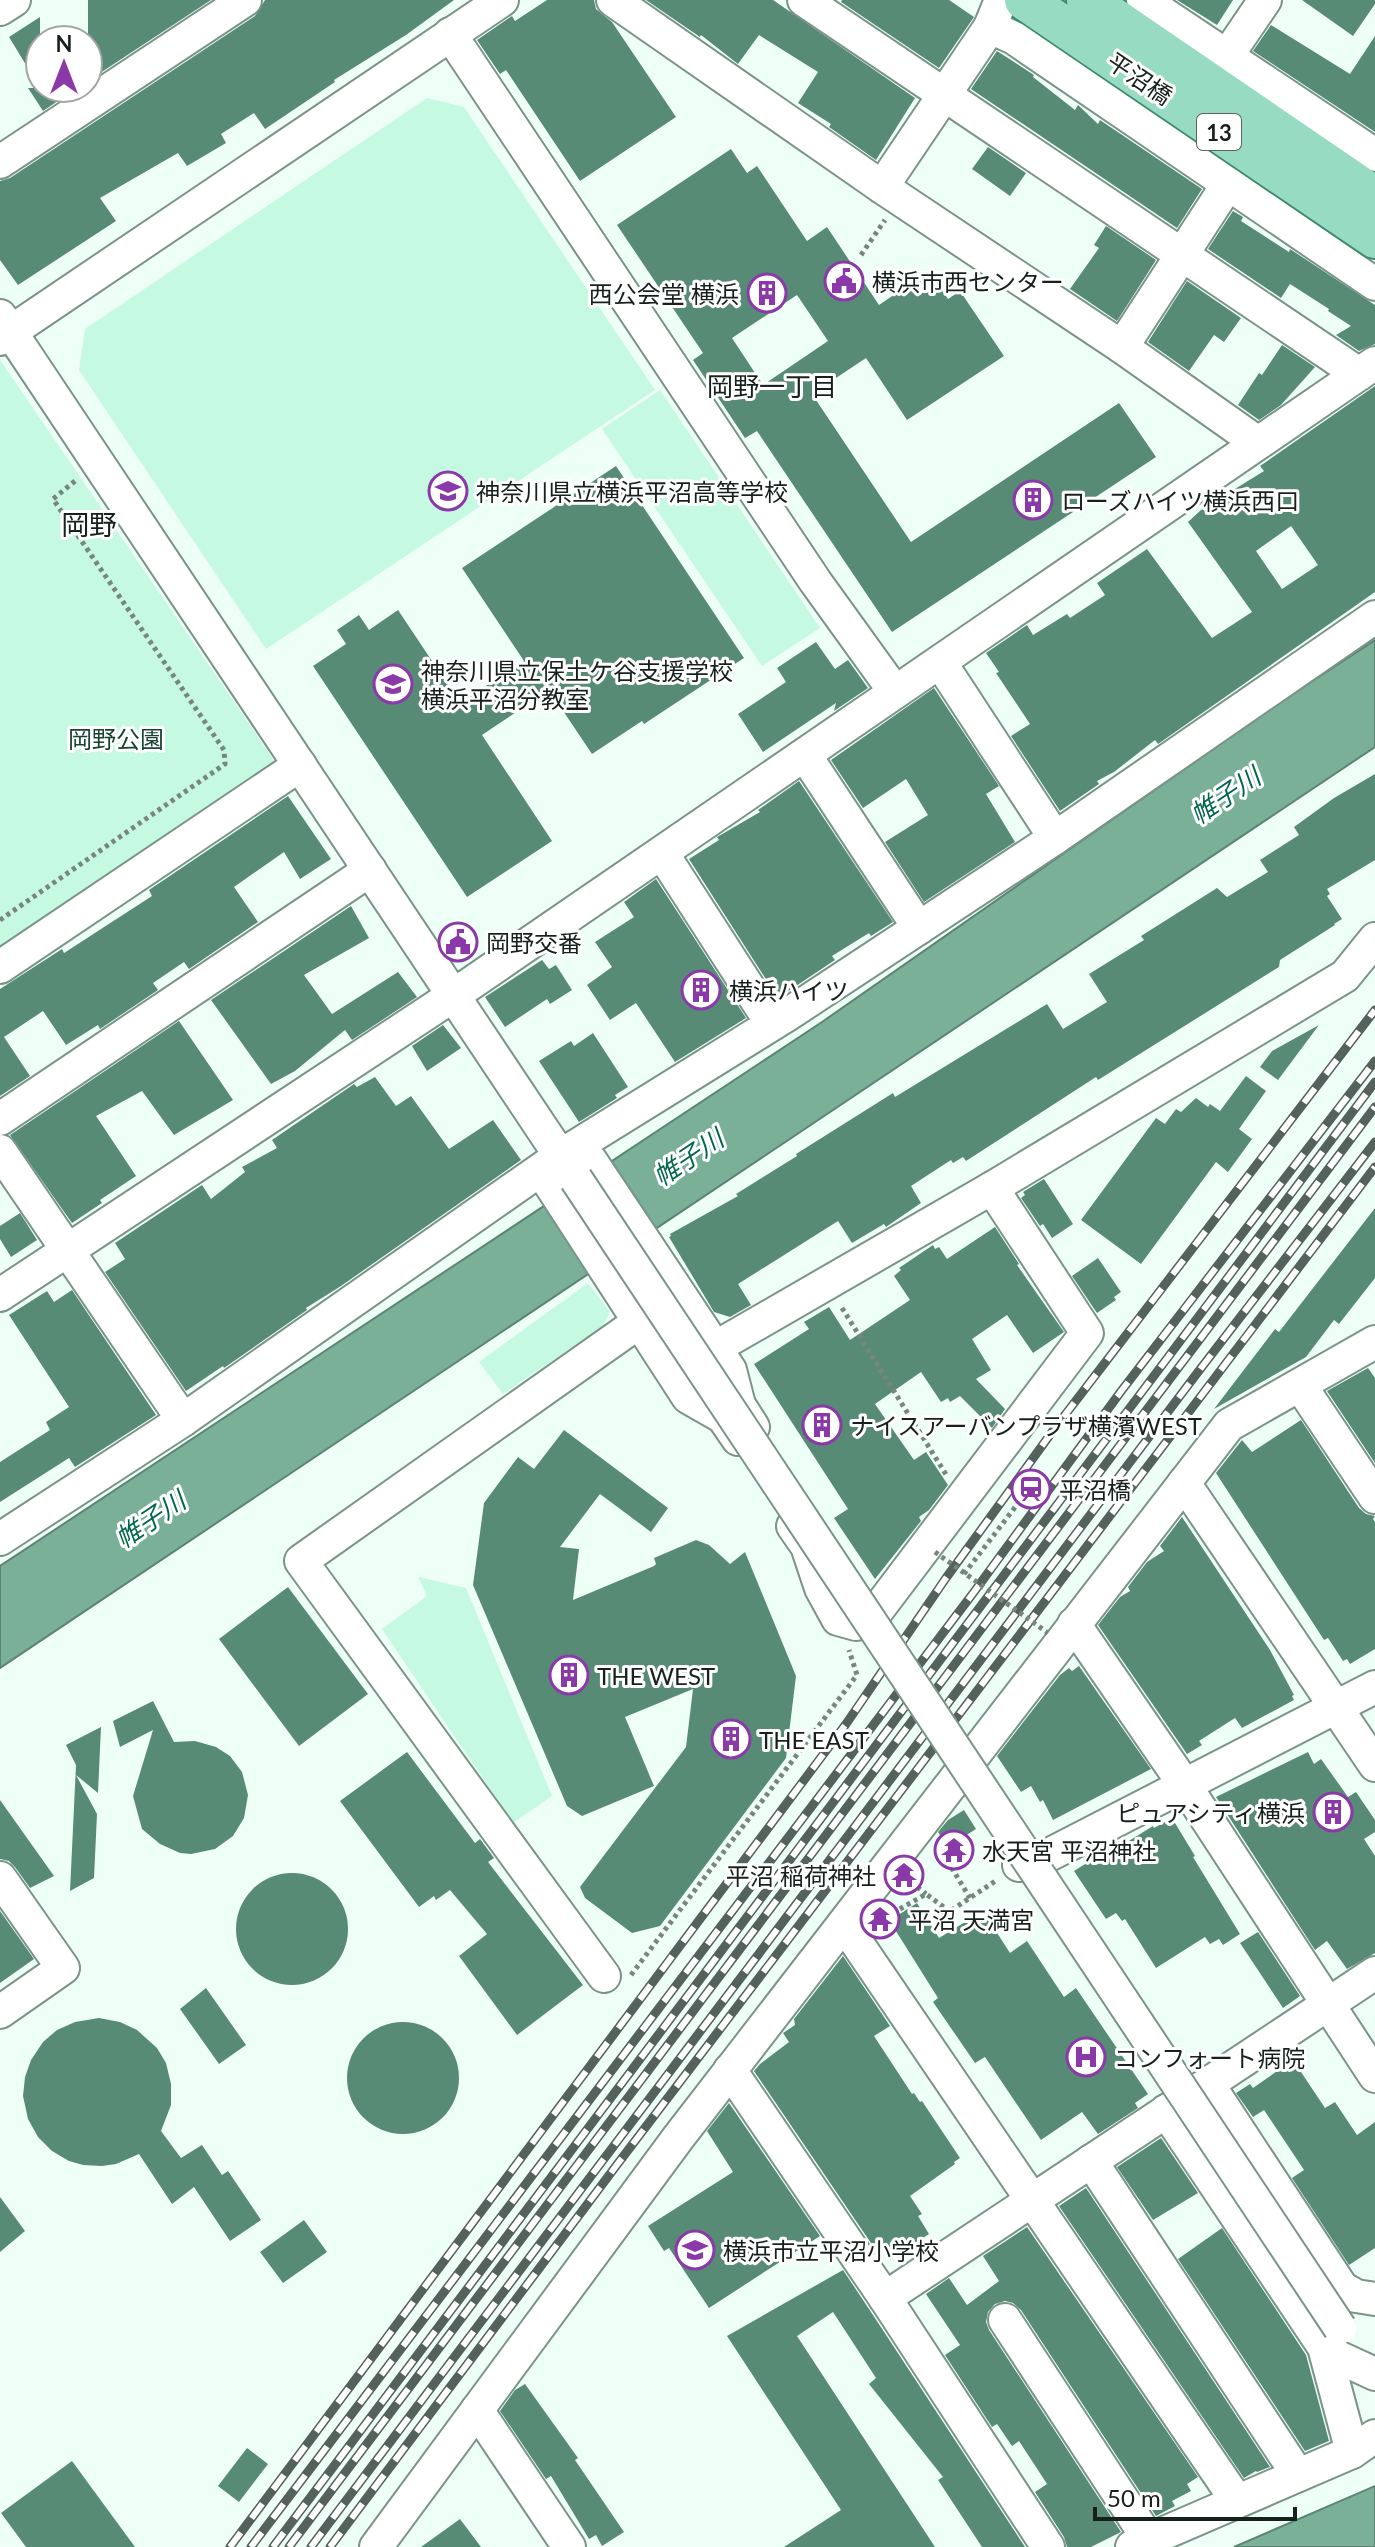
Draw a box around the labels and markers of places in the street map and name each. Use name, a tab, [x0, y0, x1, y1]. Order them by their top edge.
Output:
public building icon: 横浜市西センター	[823, 260, 865, 302]
place label: 横浜市西センター	[872, 267, 1064, 296]
building icon: 西公会堂 横浜	[746, 272, 788, 314]
place label: 西公会堂 横浜	[589, 279, 739, 308]
school or university icon: 神奈川県立横浜平沼高等学校	[427, 470, 469, 512]
place label: 神奈川県立横浜平沼高等学校	[476, 477, 788, 506]
building icon: ローズハイツ横浜西口	[1012, 479, 1054, 521]
place label: ローズハイツ横浜西口	[1061, 486, 1299, 515]
place label: 神奈川県立保土ケ谷支援学校 横浜平沼分教室	[421, 656, 733, 713]
school or university icon: 神奈川県立保土ケ谷支援学校 横浜平沼分教室	[372, 663, 414, 705]
public building icon: 岡野交番	[437, 921, 479, 963]
place label: 岡野交番	[486, 928, 582, 957]
building icon: 横浜ハイツ	[680, 969, 722, 1011]
place label: 横浜ハイツ	[729, 976, 849, 1005]
building icon: ナイスアーバンプラザ横濱WEST	[801, 1404, 843, 1446]
place label: ナイスアーバンプラザ横濱WEST	[850, 1411, 1202, 1440]
station icon: 平沼橋	[1010, 1468, 1052, 1510]
place label: 平沼橋	[1059, 1475, 1131, 1504]
building icon: THE WEST	[548, 1654, 590, 1696]
place label: THE WEST	[597, 1661, 715, 1690]
building icon: THE EAST	[710, 1718, 752, 1760]
place label: THE EAST	[759, 1725, 869, 1754]
building icon: ピュアシティ横浜	[1312, 1791, 1354, 1833]
place label: ピュアシティ横浜	[1116, 1798, 1305, 1827]
temple icon: 水天宮 平沼神社	[933, 1829, 975, 1871]
place label: 水天宮 平沼神社	[982, 1836, 1156, 1865]
temple icon: 平沼 稲荷神社	[883, 1854, 925, 1896]
place label: 平沼 稲荷神社	[726, 1861, 876, 1890]
temple icon: 平沼 天満宮	[859, 1898, 901, 1940]
place label: 平沼 天満宮	[908, 1905, 1034, 1934]
hospital icon: コンフォート病院	[1065, 2036, 1107, 2078]
place label: コンフォート病院	[1114, 2043, 1305, 2072]
school or university icon: 横浜市立平沼小学校	[674, 2229, 716, 2271]
place label: 横浜市立平沼小学校	[723, 2236, 939, 2265]

